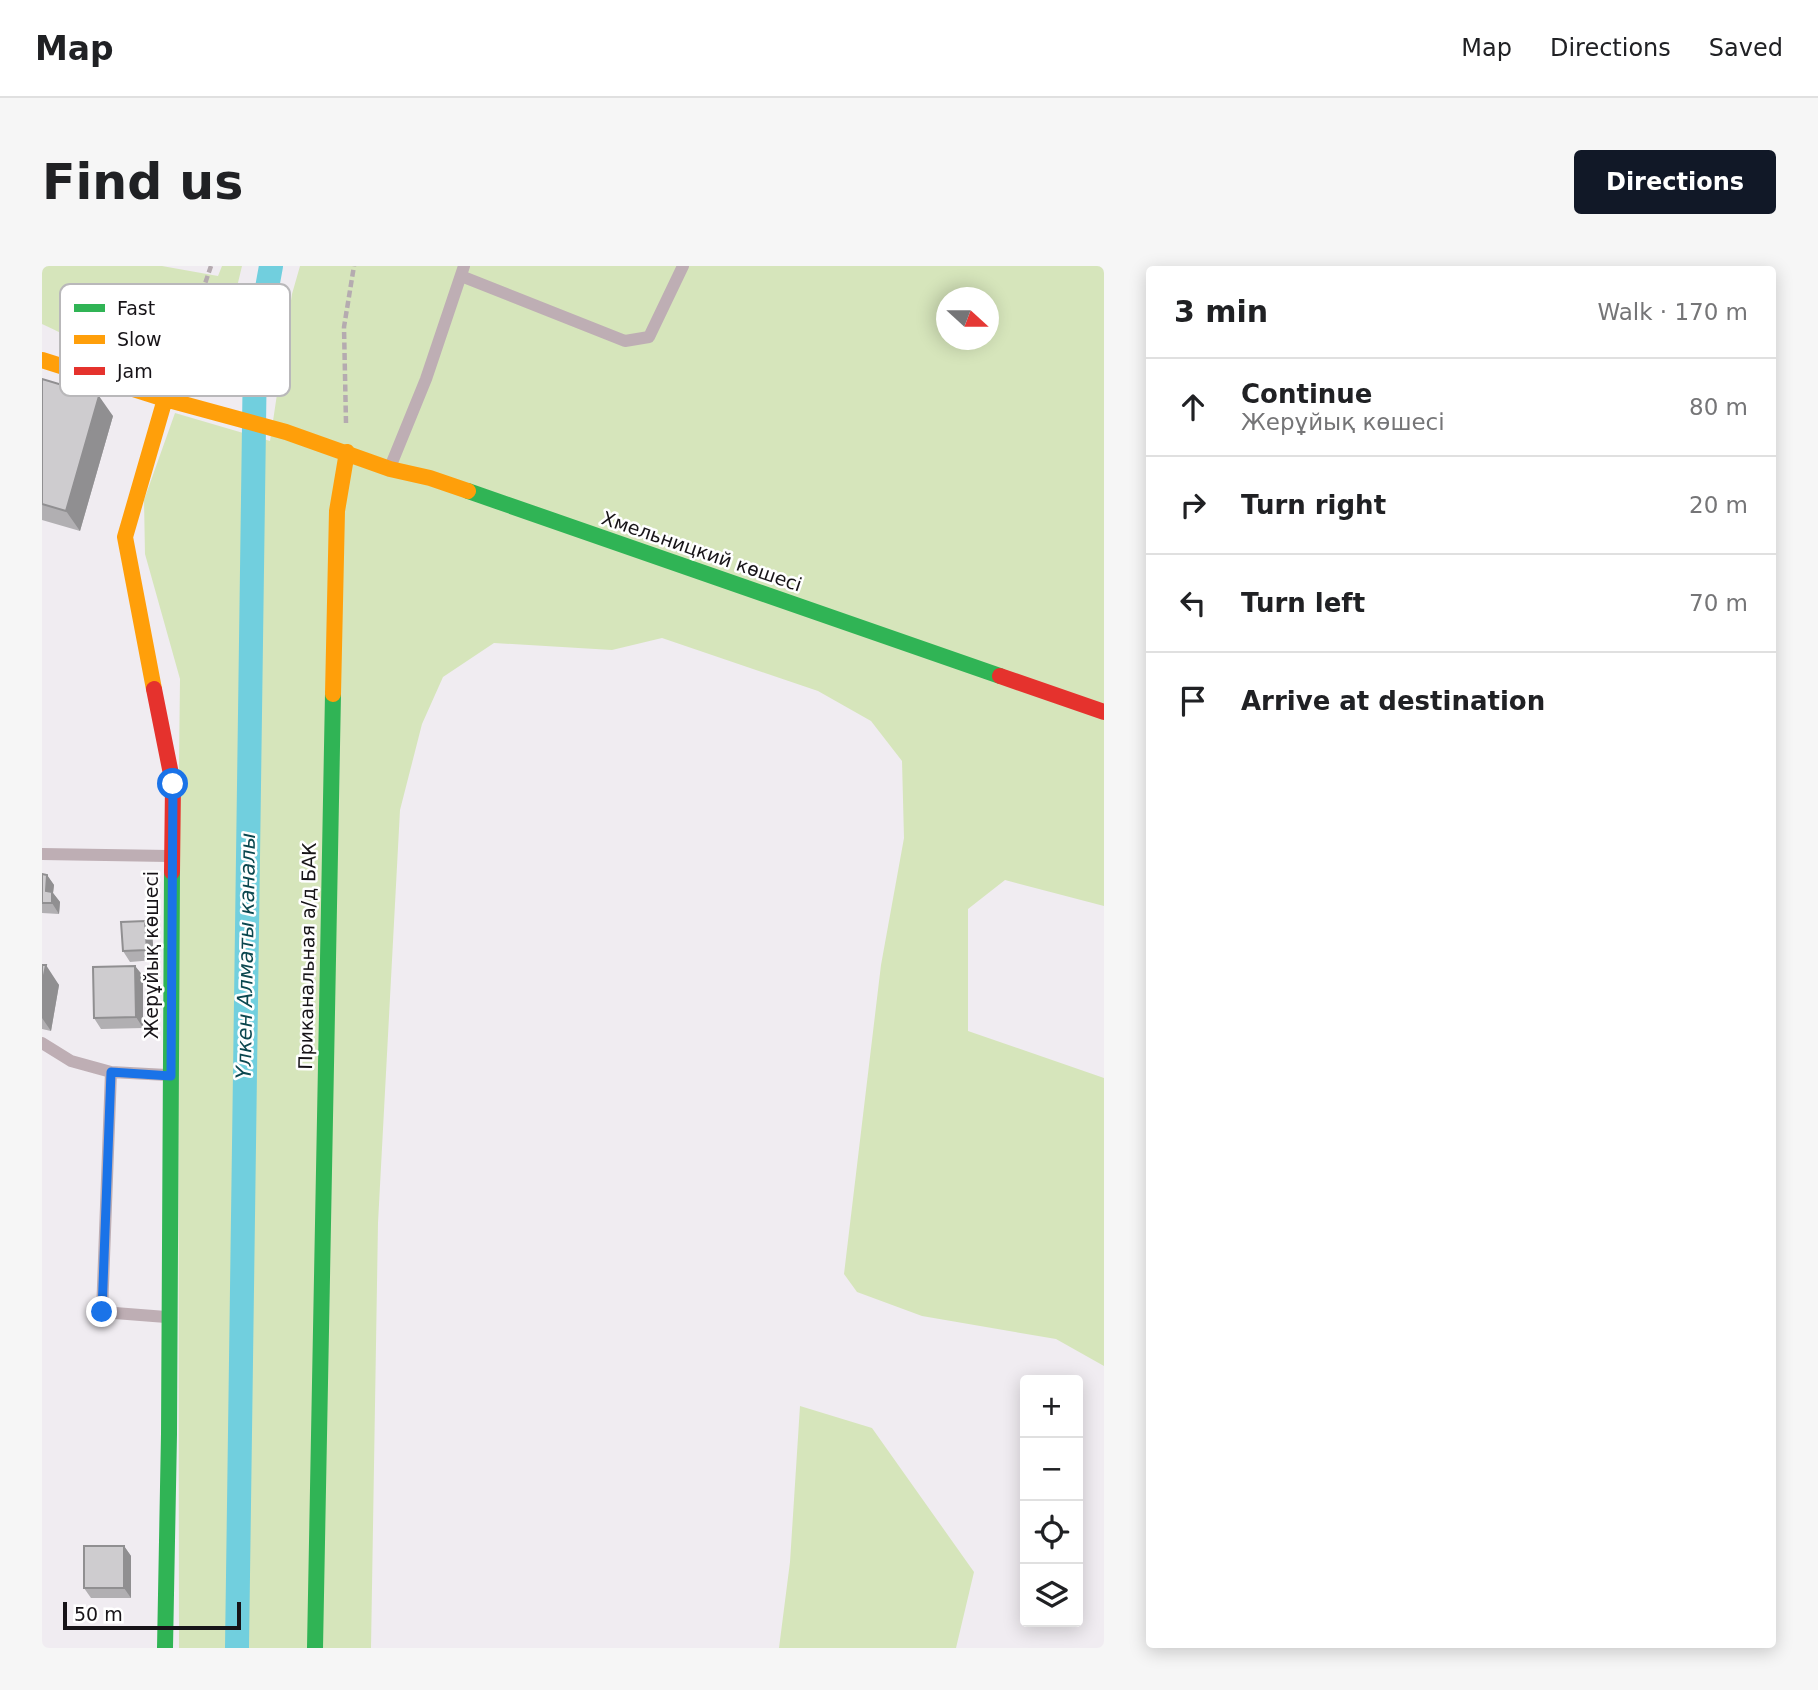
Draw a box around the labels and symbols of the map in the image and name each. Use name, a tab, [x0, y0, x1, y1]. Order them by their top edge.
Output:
legend	[60, 284, 290, 396]
north arrow	[936, 287, 999, 350]
text: Fast	[117, 297, 155, 319]
text: Slow	[117, 328, 162, 350]
text: Jam	[116, 360, 153, 382]
street label: Хмельницкий көшесі	[599, 506, 805, 596]
route start	[157, 768, 188, 799]
water label: Үлкен Алматы каналы	[232, 833, 260, 1079]
street label: Приканальная а/д БАК	[294, 842, 320, 1070]
street label: Жерұйық көшесі	[140, 871, 162, 1039]
route end	[86, 1296, 117, 1327]
scale bar	[63, 1599, 242, 1631]

